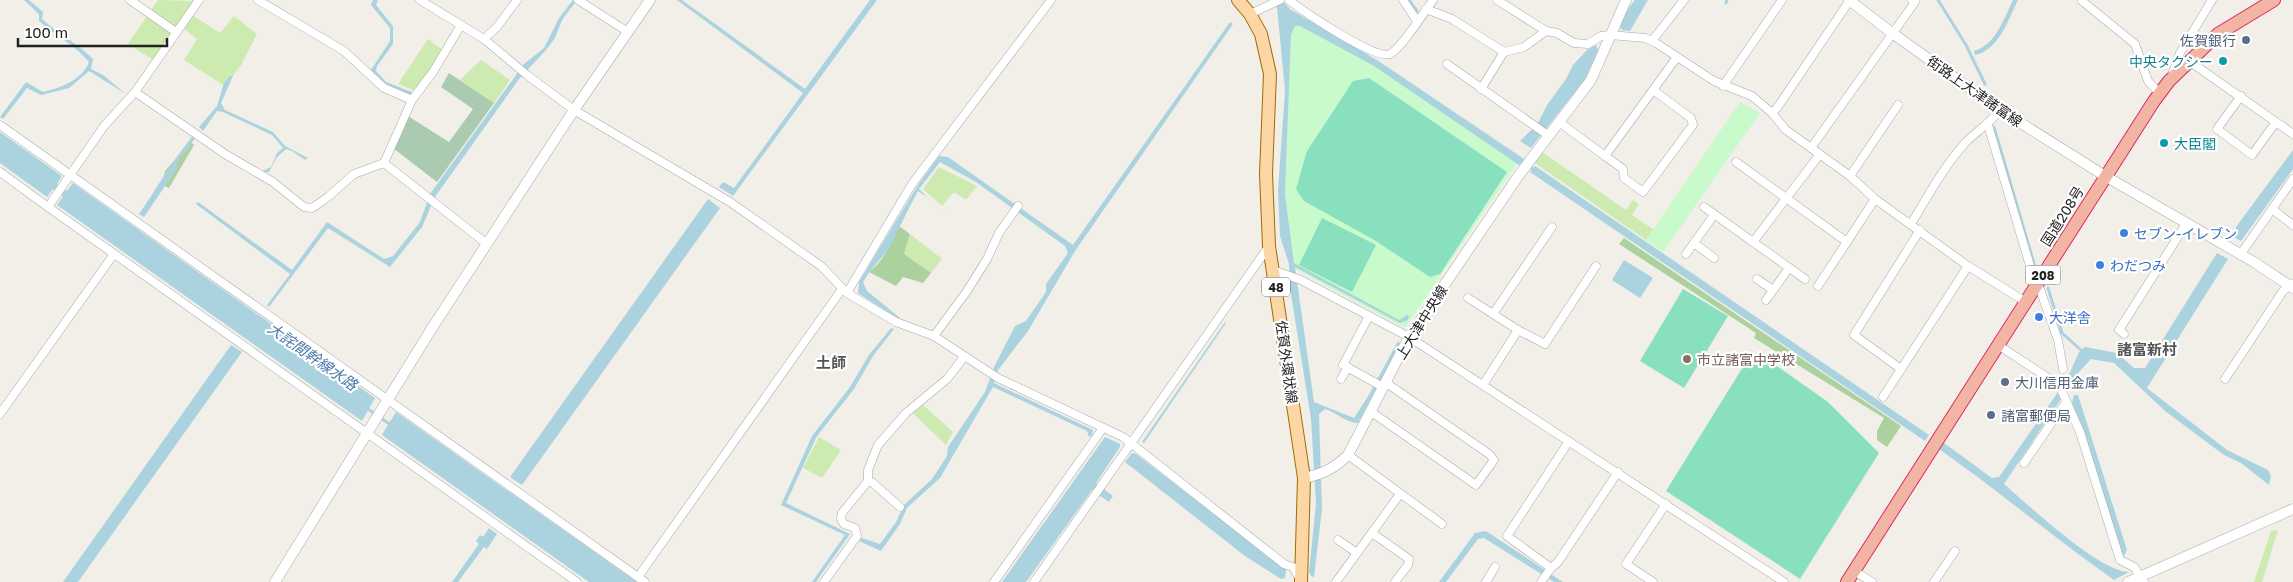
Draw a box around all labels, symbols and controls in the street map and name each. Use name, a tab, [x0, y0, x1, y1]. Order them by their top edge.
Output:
scale bar	[18, 15, 166, 47]
text: 100 m	[25, 23, 68, 41]
place label: 佐賀銀行	[2180, 32, 2236, 49]
marker: 佐賀銀行	[2240, 34, 2252, 46]
street label: 街路上大津諸富線	[1924, 52, 2026, 130]
place label: 中央タクシー	[2129, 53, 2213, 70]
marker: 中央タクシー	[2217, 55, 2229, 67]
place label: 大臣閣	[2174, 135, 2216, 152]
marker: 大臣閣	[2158, 137, 2170, 149]
street label: 国道208号	[2037, 183, 2087, 249]
place label: セブン-イレブン	[2134, 225, 2237, 242]
marker: セブン-イレブン	[2118, 227, 2130, 239]
place label: わだつみ	[2110, 257, 2166, 274]
marker: わだつみ	[2094, 259, 2106, 271]
road number: 208	[2026, 266, 2060, 284]
road number: 48	[1262, 278, 1290, 296]
street label: 上大津中央線	[1392, 282, 1450, 362]
place label: 大洋舎	[2049, 309, 2091, 326]
marker: 大洋舎	[2033, 311, 2045, 323]
water label: 大詫間幹線水路	[265, 319, 363, 395]
street label: 佐賀外環状線	[1273, 319, 1301, 405]
district label: 諸富新村	[2117, 340, 2177, 358]
place label: 市立諸富中学校	[1697, 351, 1795, 368]
district label: 土師	[816, 353, 846, 371]
marker: 市立諸富中学校	[1681, 353, 1693, 365]
place label: 大川信用金庫	[2015, 374, 2099, 391]
marker: 大川信用金庫	[1999, 376, 2011, 388]
place label: 諸富郵便局	[2001, 407, 2071, 424]
marker: 諸富郵便局	[1985, 409, 1997, 421]

